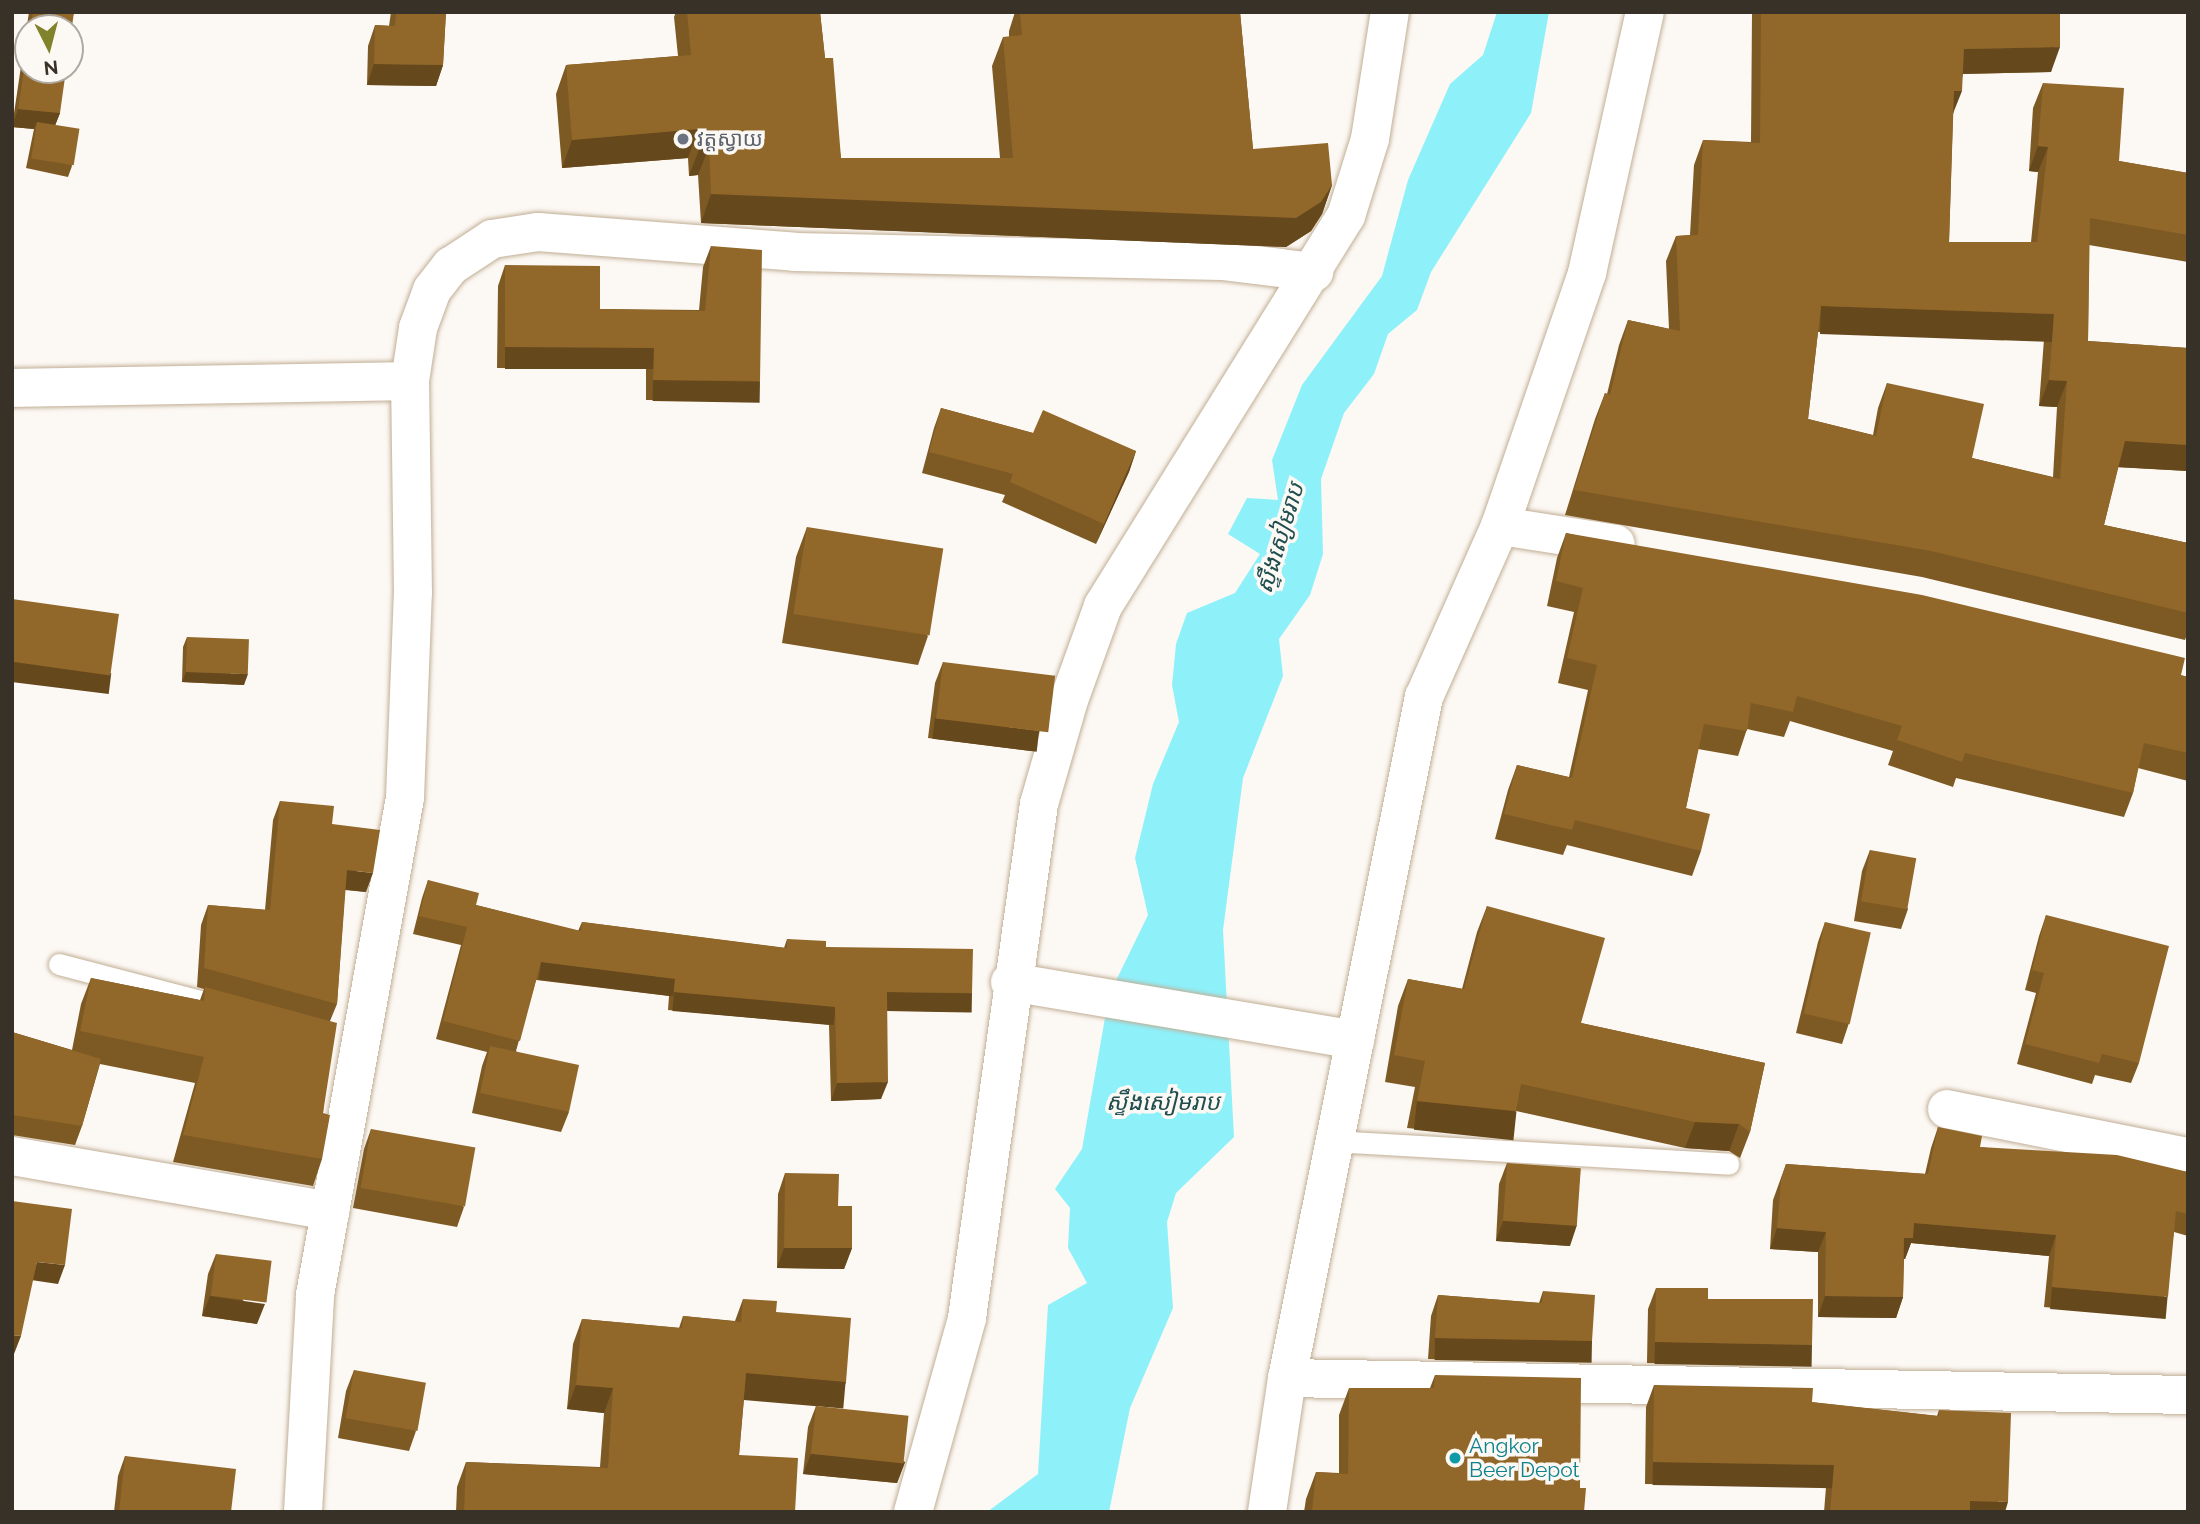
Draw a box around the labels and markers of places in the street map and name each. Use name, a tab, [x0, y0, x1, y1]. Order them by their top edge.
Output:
place label: វត្តស្វាយ	[697, 126, 763, 152]
marker: វត្តស្វាយ	[675, 131, 691, 147]
place label: Angkor Beer Depot	[1469, 1433, 1580, 1483]
marker: Angkor Beer Depot	[1447, 1450, 1463, 1466]

